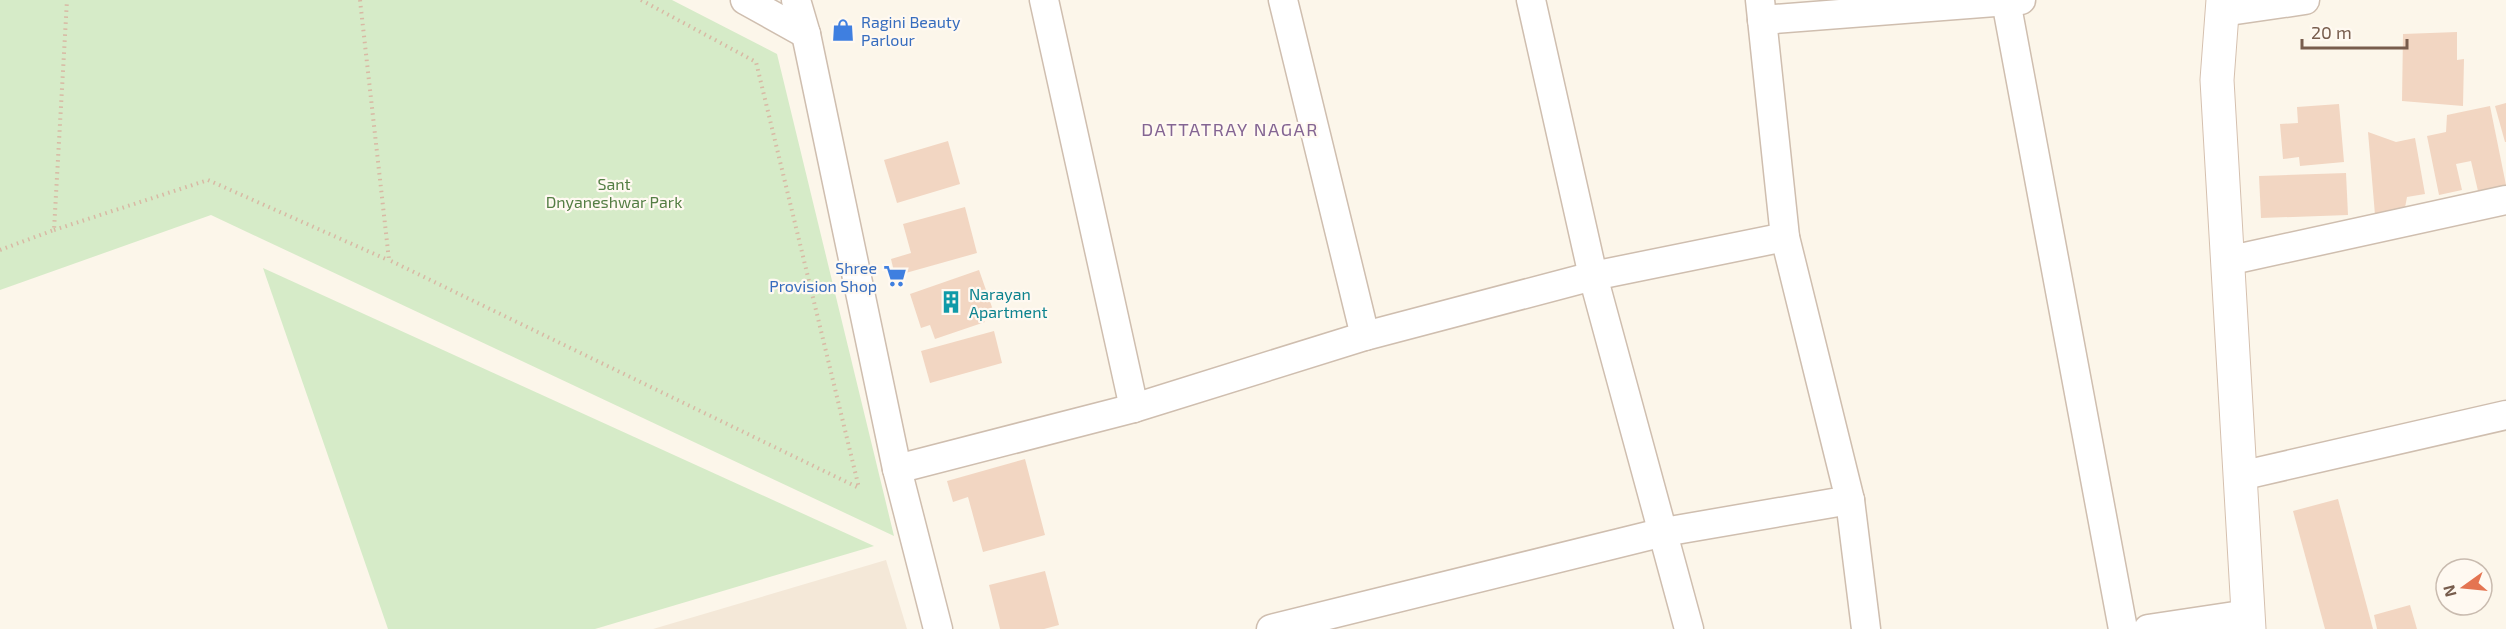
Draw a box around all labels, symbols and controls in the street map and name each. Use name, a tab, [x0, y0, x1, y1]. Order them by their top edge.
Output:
place label: Ragini Beauty Parlour	[861, 12, 961, 49]
scale bar	[2302, 12, 2407, 50]
shop icon: Ragini Beauty Parlour	[830, 17, 856, 43]
text: 20 m	[2311, 21, 2352, 43]
district label: DATTATRAY NAGAR	[1141, 118, 1319, 140]
park label: Sant Dnyaneshwar Park	[546, 174, 682, 211]
place label: Shree Provision Shop	[769, 258, 877, 295]
supermarket icon: Shree Provision Shop	[882, 263, 908, 289]
place label: Narayan Apartment	[969, 284, 1048, 321]
building icon: Narayan Apartment	[938, 289, 964, 315]
north arrow	[2434, 557, 2494, 617]
text: N	[2438, 583, 2460, 599]

